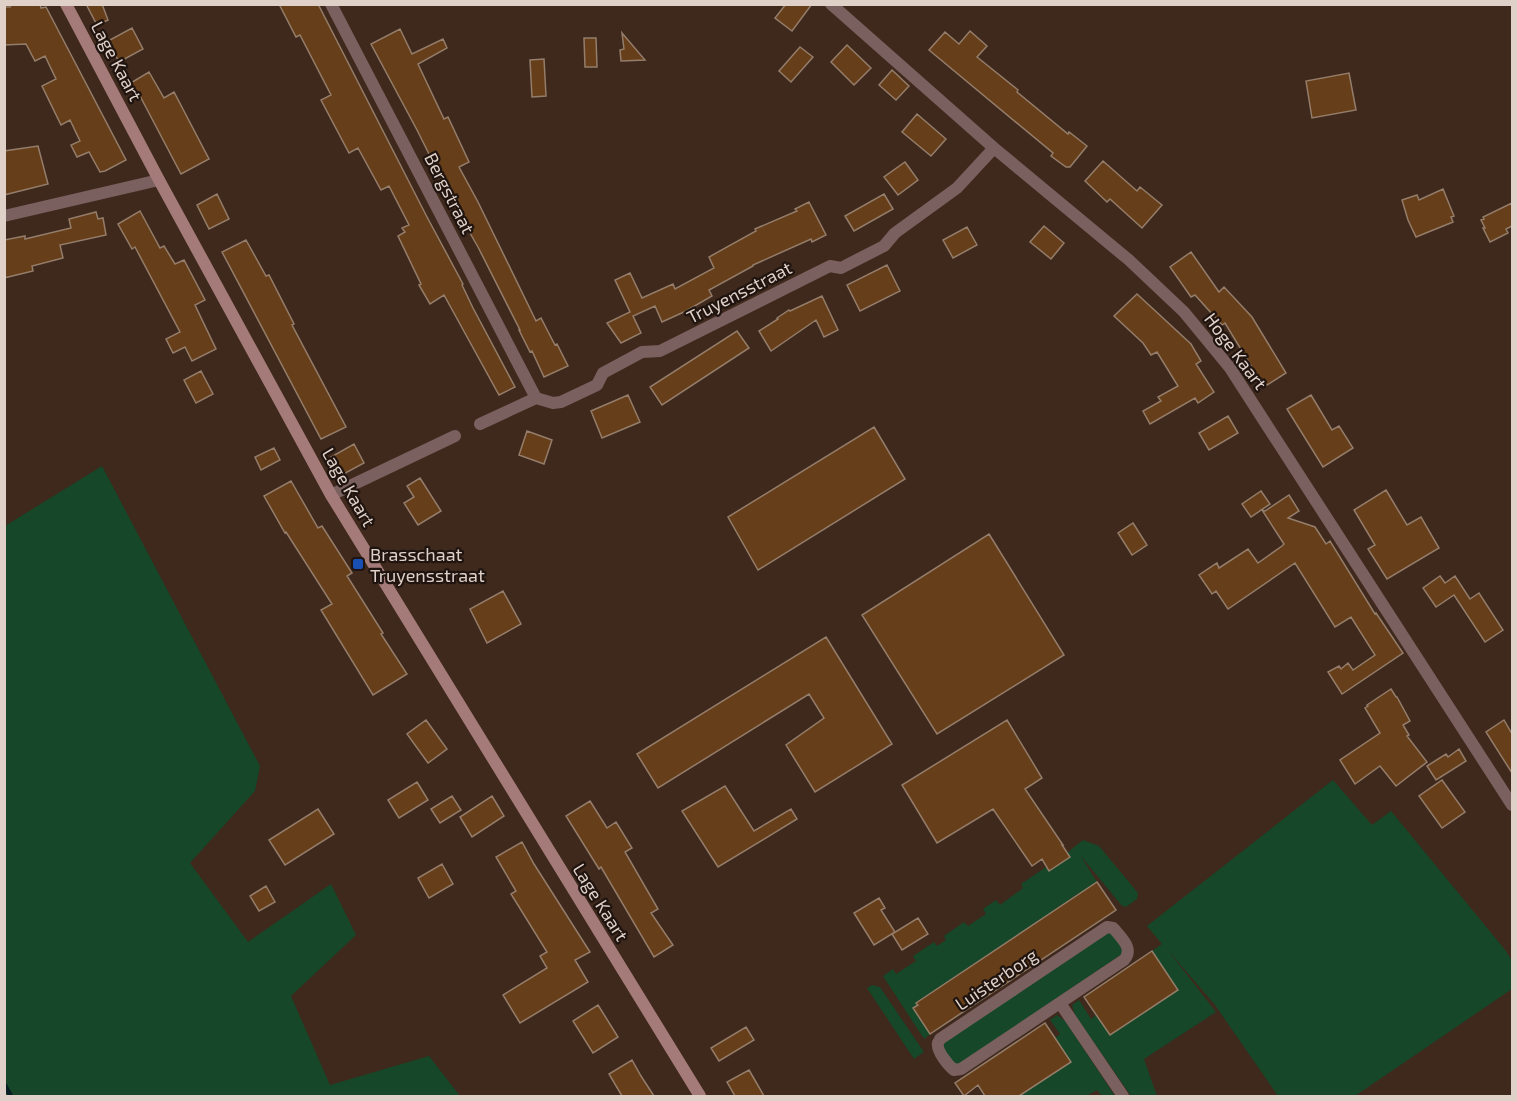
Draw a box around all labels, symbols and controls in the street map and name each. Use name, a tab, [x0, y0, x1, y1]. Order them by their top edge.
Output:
street label: Lage Kaart	[87, 17, 147, 105]
street label: Bergstraat	[420, 149, 480, 237]
street label: Truyensstraat	[683, 256, 795, 328]
street label: Hoge Kaart	[1200, 308, 1272, 394]
street label: Lage Kaart	[318, 444, 380, 530]
place label: Brasschaat Truyensstraat	[370, 543, 485, 586]
marker: Brasschaat Truyensstraat	[351, 557, 365, 571]
street label: Lage Kaart	[569, 859, 634, 945]
street label: Luisterborg	[951, 943, 1041, 1015]

